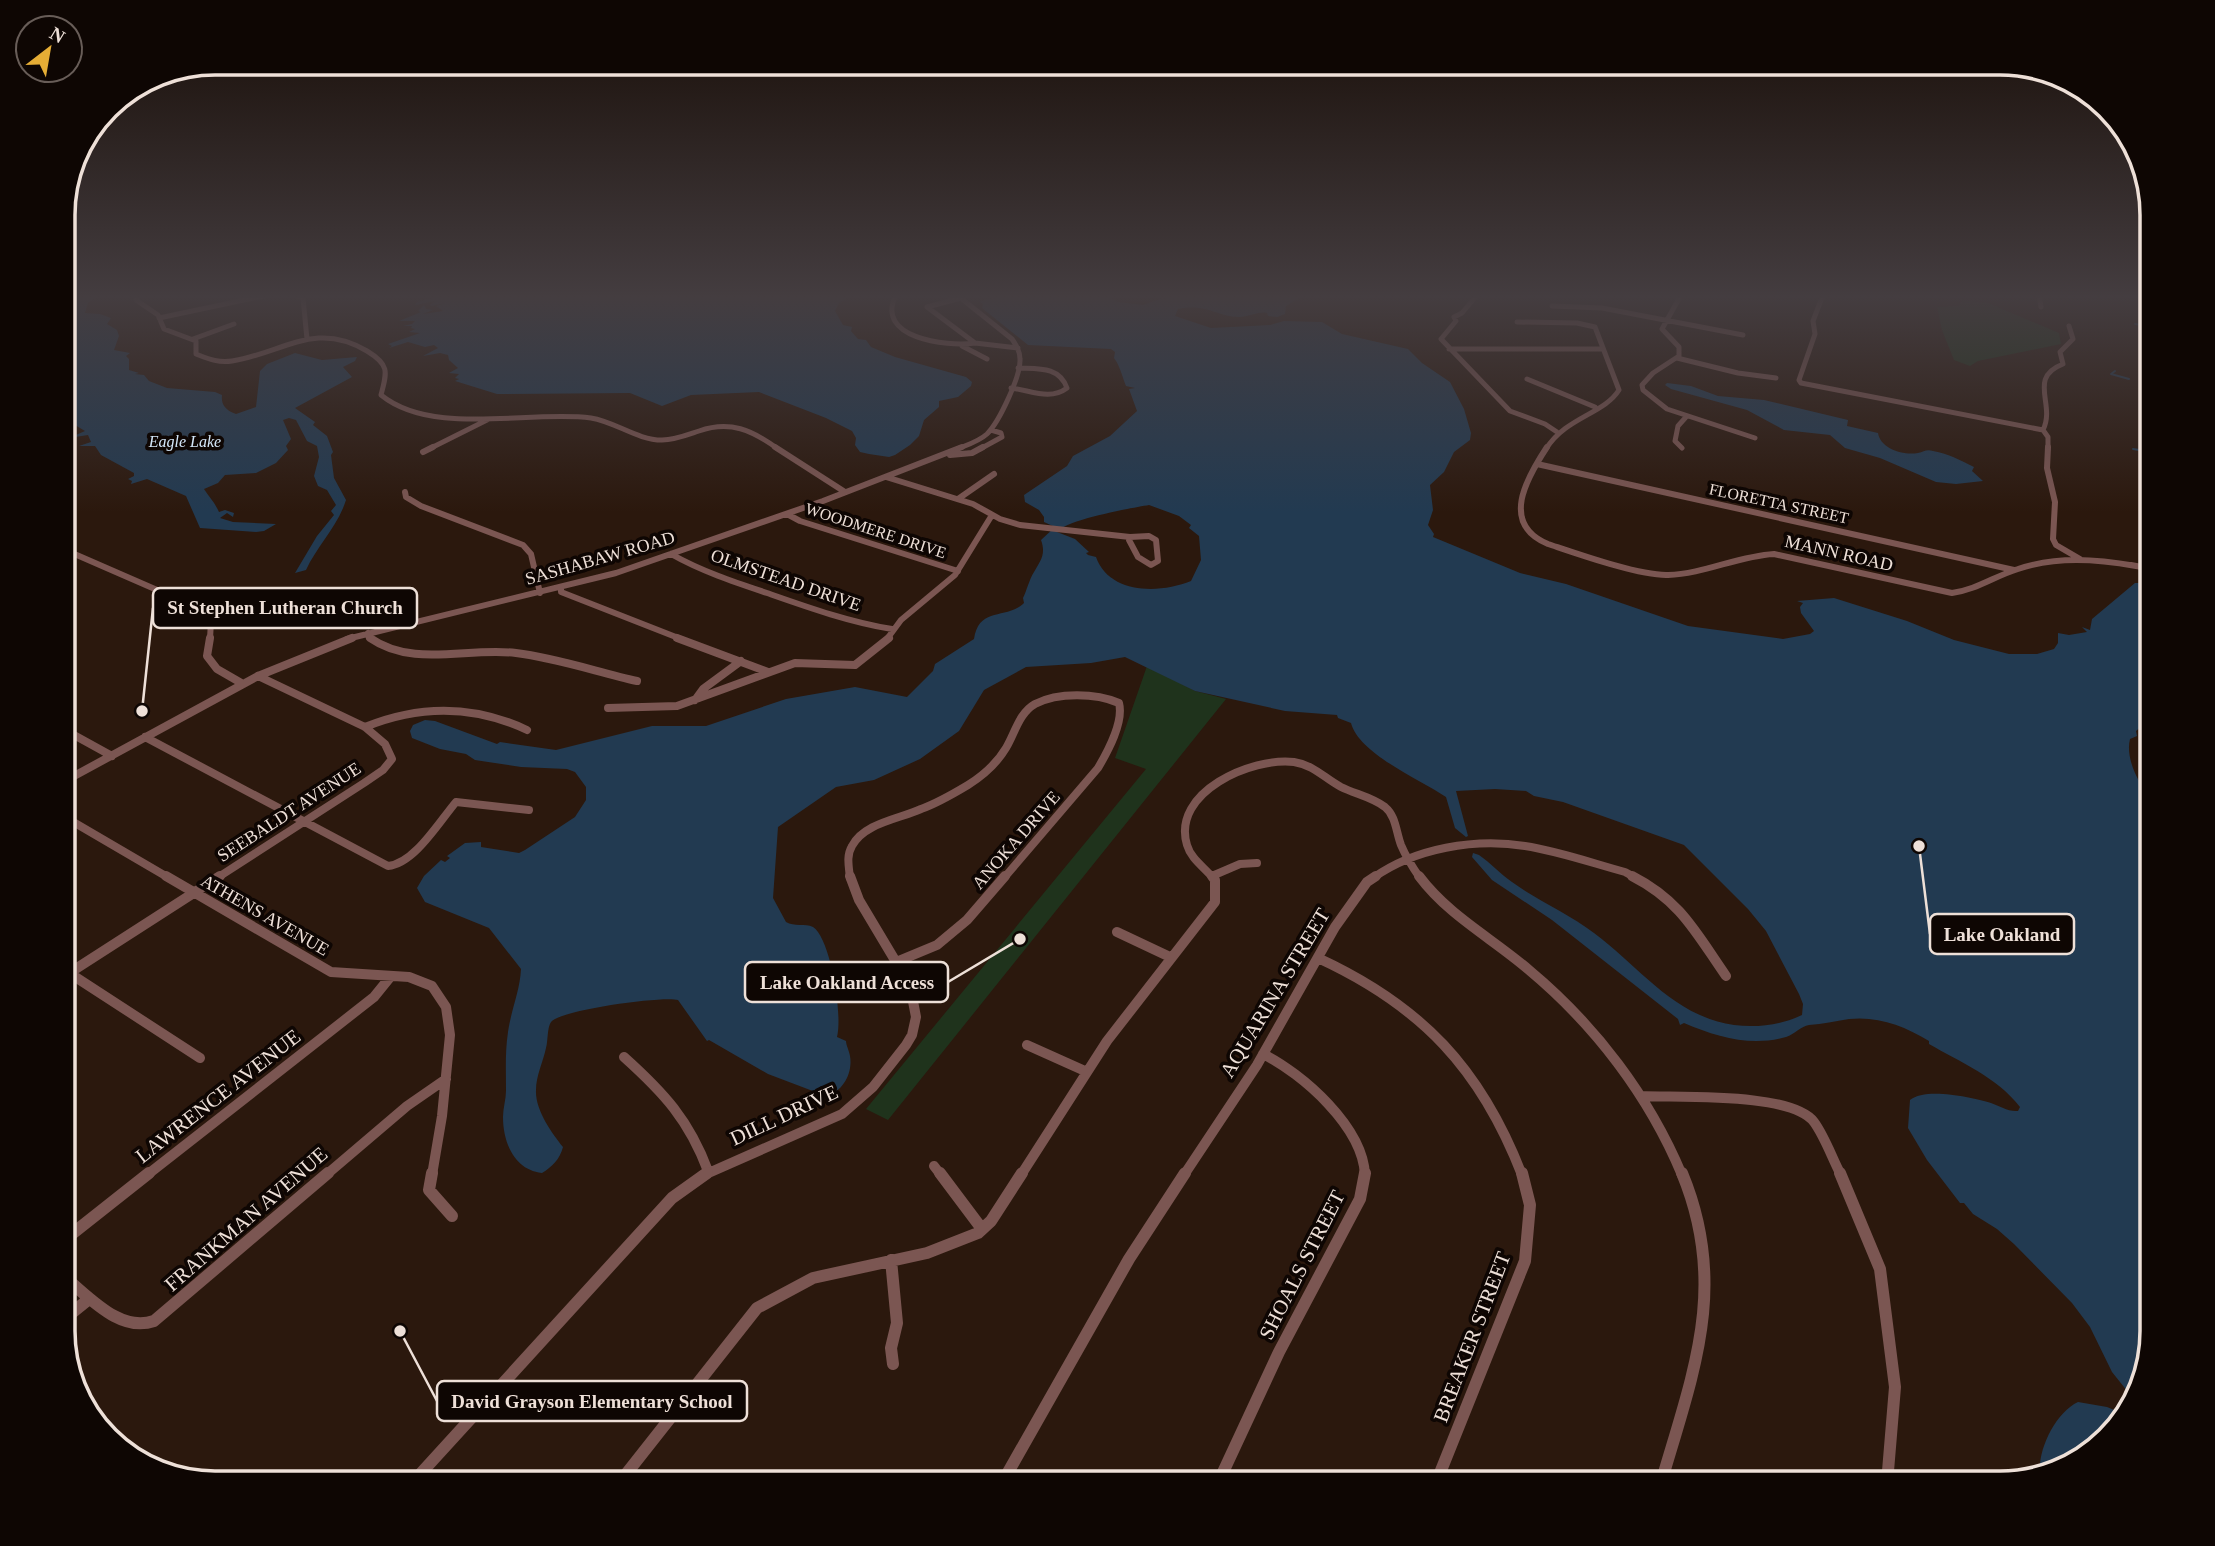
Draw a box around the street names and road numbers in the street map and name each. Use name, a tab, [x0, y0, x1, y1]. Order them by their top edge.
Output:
street label: FLORETTA STREET	[1708, 480, 1850, 527]
street label: WOODMERE DRIVE	[803, 500, 948, 561]
street label: SASHABAW ROAD	[523, 527, 677, 589]
street label: MANN ROAD	[1783, 531, 1895, 575]
street label: OLMSTEAD DRIVE	[708, 545, 864, 615]
street label: SEEBALDT AVENUE	[214, 758, 364, 866]
street label: ANOKA DRIVE	[968, 787, 1064, 893]
street label: ATHENS AVENUE	[198, 870, 332, 960]
street label: AQUARINA STREET	[1215, 904, 1335, 1082]
street label: LAWRENCE AVENUE	[131, 1024, 305, 1168]
street label: DILL DRIVE	[726, 1080, 842, 1150]
street label: FRANKMAN AVENUE	[160, 1142, 332, 1296]
street label: SHOALS STREET	[1254, 1186, 1350, 1343]
street label: BREAKER STREET	[1428, 1248, 1516, 1425]

